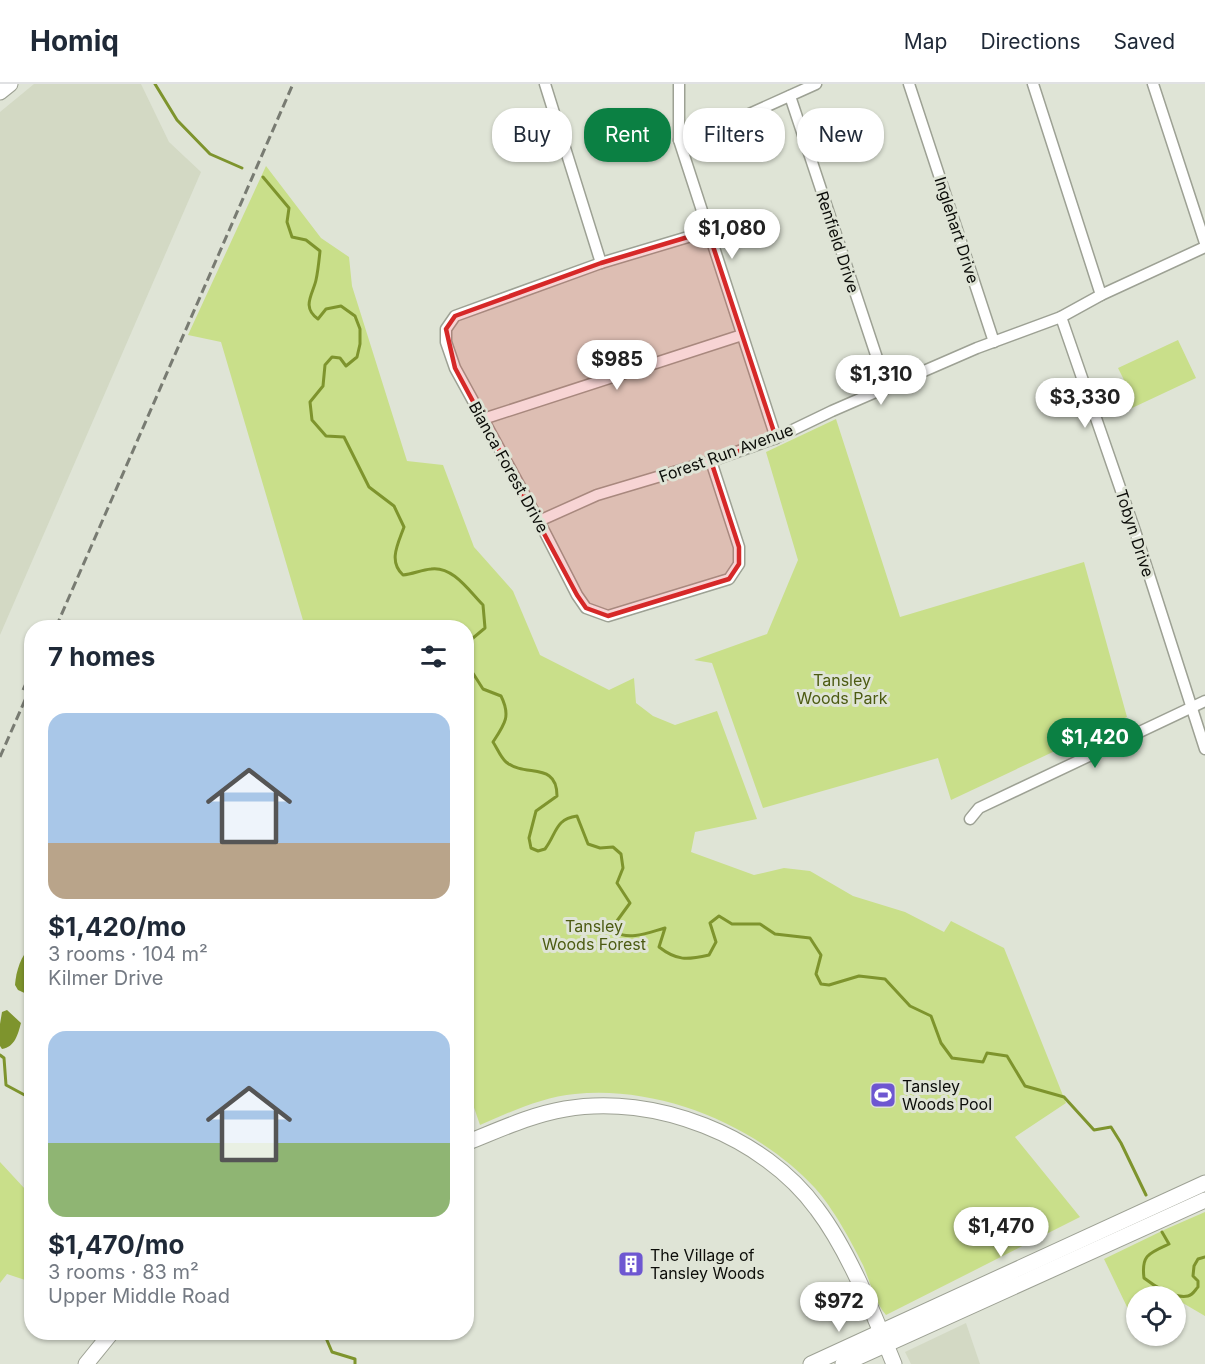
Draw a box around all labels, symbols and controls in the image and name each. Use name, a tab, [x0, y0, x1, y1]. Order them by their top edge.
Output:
text: Homiq	[30, 24, 119, 58]
text: Map	[904, 29, 947, 54]
text: Directions	[980, 29, 1081, 54]
text: Saved	[1114, 29, 1175, 54]
chip: Buy	[492, 108, 572, 162]
chip: Rent	[584, 108, 671, 162]
chip: Filters	[683, 108, 785, 162]
chip: New	[797, 108, 884, 162]
street label: Inglehart Drive	[930, 174, 984, 286]
street label: Renfield Drive	[812, 189, 864, 295]
pin: $1,080	[683, 209, 781, 260]
text: $1,080	[698, 216, 766, 240]
pin: $985	[581, 340, 653, 391]
text: $985	[591, 347, 643, 371]
pin: $1,310	[832, 355, 930, 406]
text: $1,310	[850, 362, 912, 386]
pin: $3,330	[1036, 378, 1134, 429]
text: $3,330	[1049, 385, 1121, 409]
street label: Bianca Forest Drive	[465, 398, 553, 536]
street label: Forest Run Avenue	[656, 419, 796, 487]
street label: Tobyn Drive	[1111, 487, 1159, 579]
icon: filters	[417, 640, 450, 673]
text: 7 homes	[48, 641, 155, 672]
park label: Tansley Woods Park	[796, 670, 888, 708]
pin: $1,420	[1046, 718, 1144, 769]
text: $1,420	[1061, 725, 1129, 749]
icon: home	[195, 752, 303, 860]
text: $1,420/mo	[48, 911, 186, 942]
park label: Tansley Woods Forest	[542, 916, 646, 954]
text: 3 rooms · 104 m²	[48, 942, 208, 966]
text: Kilmer Drive	[48, 966, 163, 990]
icon: home	[195, 1070, 303, 1178]
place label: Tansley Woods Pool	[902, 1076, 992, 1114]
sports icon: Tansley Woods Pool	[868, 1080, 898, 1110]
pin: $1,470	[952, 1207, 1050, 1258]
text: $1,470	[968, 1214, 1034, 1238]
text: $1,470/mo	[48, 1229, 185, 1260]
place label: The Village of Tansley Woods	[650, 1245, 765, 1283]
building icon: The Village of Tansley Woods	[616, 1249, 646, 1279]
text: 3 rooms · 83 m²	[48, 1260, 199, 1284]
pin: $972	[803, 1282, 875, 1333]
text: Upper Middle Road	[48, 1284, 230, 1308]
map controls	[1126, 1286, 1186, 1346]
button: locate	[1126, 1286, 1186, 1346]
text: $972	[814, 1289, 864, 1313]

